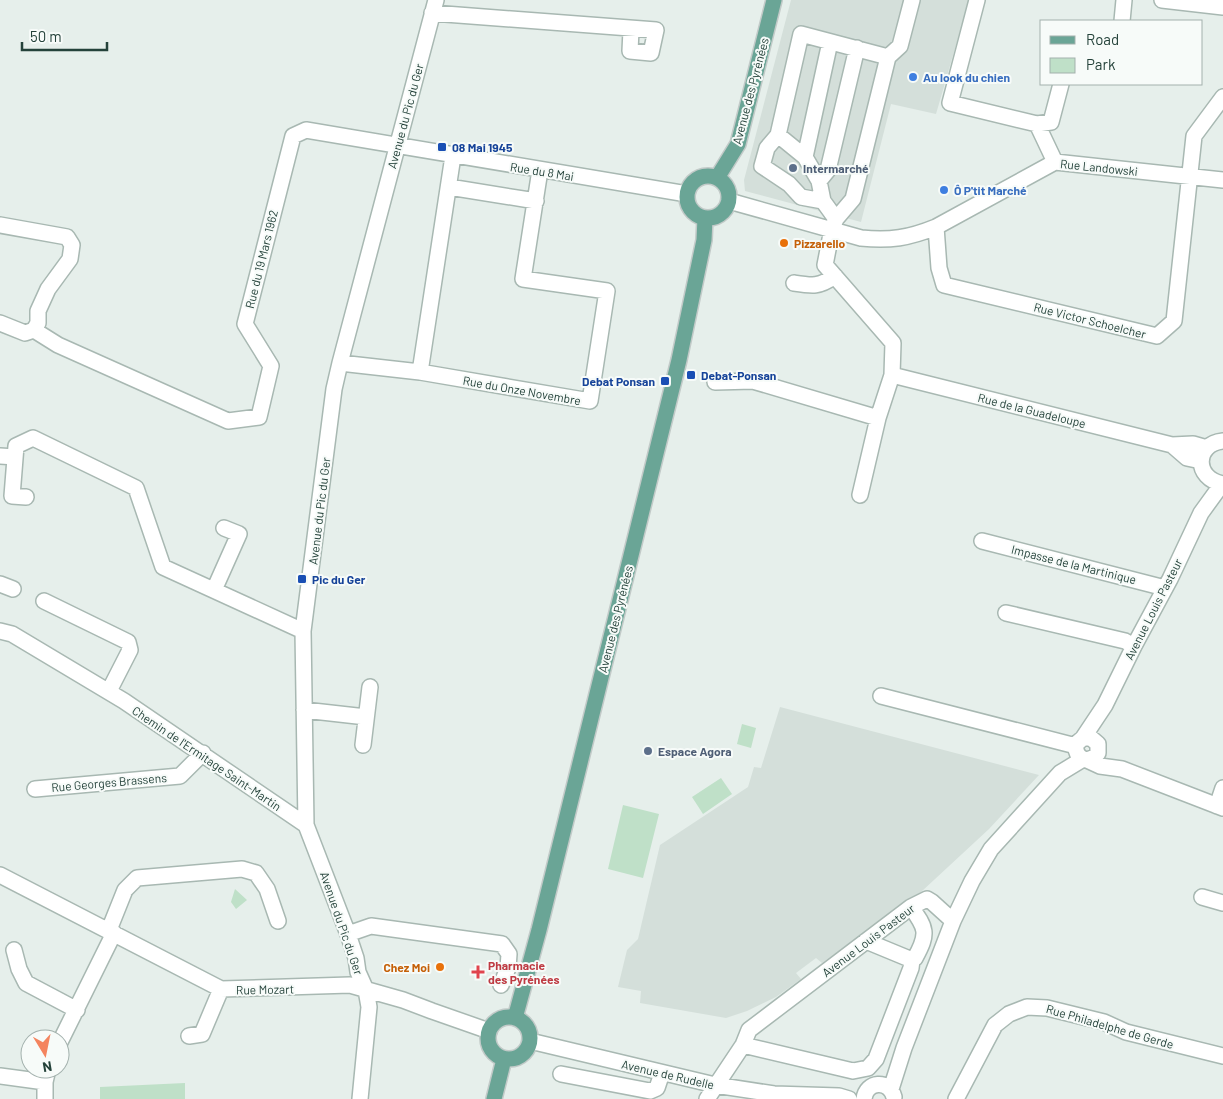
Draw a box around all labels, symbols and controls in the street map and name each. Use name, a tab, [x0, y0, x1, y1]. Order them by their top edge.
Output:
scale bar	[22, 20, 108, 52]
legend	[1040, 20, 1203, 85]
text: 50 m	[30, 27, 62, 45]
text: Road	[1086, 30, 1119, 48]
street label: Avenue des Pyrénées	[729, 36, 771, 146]
text: Park	[1086, 55, 1116, 73]
street label: Avenue du Pic du Ger	[384, 61, 426, 170]
place label: Au look du chien	[923, 70, 1010, 84]
marker: Au look du chien	[907, 71, 919, 83]
place label: 08 Mai 1945	[452, 140, 513, 154]
marker: 08 Mai 1945	[436, 141, 448, 153]
street label: Rue Landowski	[1060, 156, 1138, 178]
street label: Rue du 8 Mai	[509, 159, 575, 183]
place label: Intermarché	[803, 161, 869, 175]
marker: Intermarché	[787, 162, 799, 174]
place label: Ô P'tit Marché	[954, 183, 1027, 197]
marker: Ô P'tit Marché	[938, 184, 950, 196]
street label: Rue du 19 Mars 1962	[242, 208, 280, 310]
place label: Pizzarello	[794, 236, 845, 250]
marker: Pizzarello	[778, 237, 790, 249]
street label: Rue Victor Schoelcher	[1032, 299, 1148, 341]
place label: Debat-Ponsan	[701, 368, 776, 382]
marker: Debat-Ponsan	[685, 369, 697, 381]
street label: Rue du Onze Novembre	[462, 373, 582, 407]
place label: Debat Ponsan	[582, 374, 655, 388]
marker: Debat Ponsan	[659, 375, 671, 387]
street label: Rue de la Guadeloupe	[977, 390, 1087, 430]
street label: Avenue du Pic du Ger	[305, 456, 333, 566]
street label: Impasse de la Martinique	[1010, 542, 1138, 586]
street label: Avenue Louis Pasteur	[1121, 555, 1185, 662]
street label: Avenue des Pyrénées	[595, 564, 635, 674]
place label: Pic du Ger	[312, 572, 366, 586]
marker: Pic du Ger	[296, 573, 308, 585]
street label: Chemin de l'Ermitage Saint-Martin	[130, 703, 284, 813]
place label: Espace Agora	[658, 744, 732, 758]
marker: Espace Agora	[642, 745, 654, 757]
street label: Rue Georges Brassens	[51, 770, 168, 794]
street label: Avenue du Pic du Ger	[318, 870, 366, 977]
street label: Avenue Louis Pasteur	[819, 900, 917, 979]
place label: Pharmacie des Pyrénées	[488, 958, 559, 986]
place label: Chez Moi	[383, 960, 430, 974]
marker: Chez Moi	[434, 961, 446, 973]
marker: Pharmacie des Pyrénées	[472, 966, 484, 978]
street label: Rue Mozart	[236, 981, 294, 997]
street label: Rue Philadelphe de Gerde	[1045, 1001, 1175, 1051]
north arrow	[20, 1029, 70, 1079]
street label: Avenue de Rudelle	[620, 1057, 716, 1091]
text: N	[41, 1058, 53, 1076]

